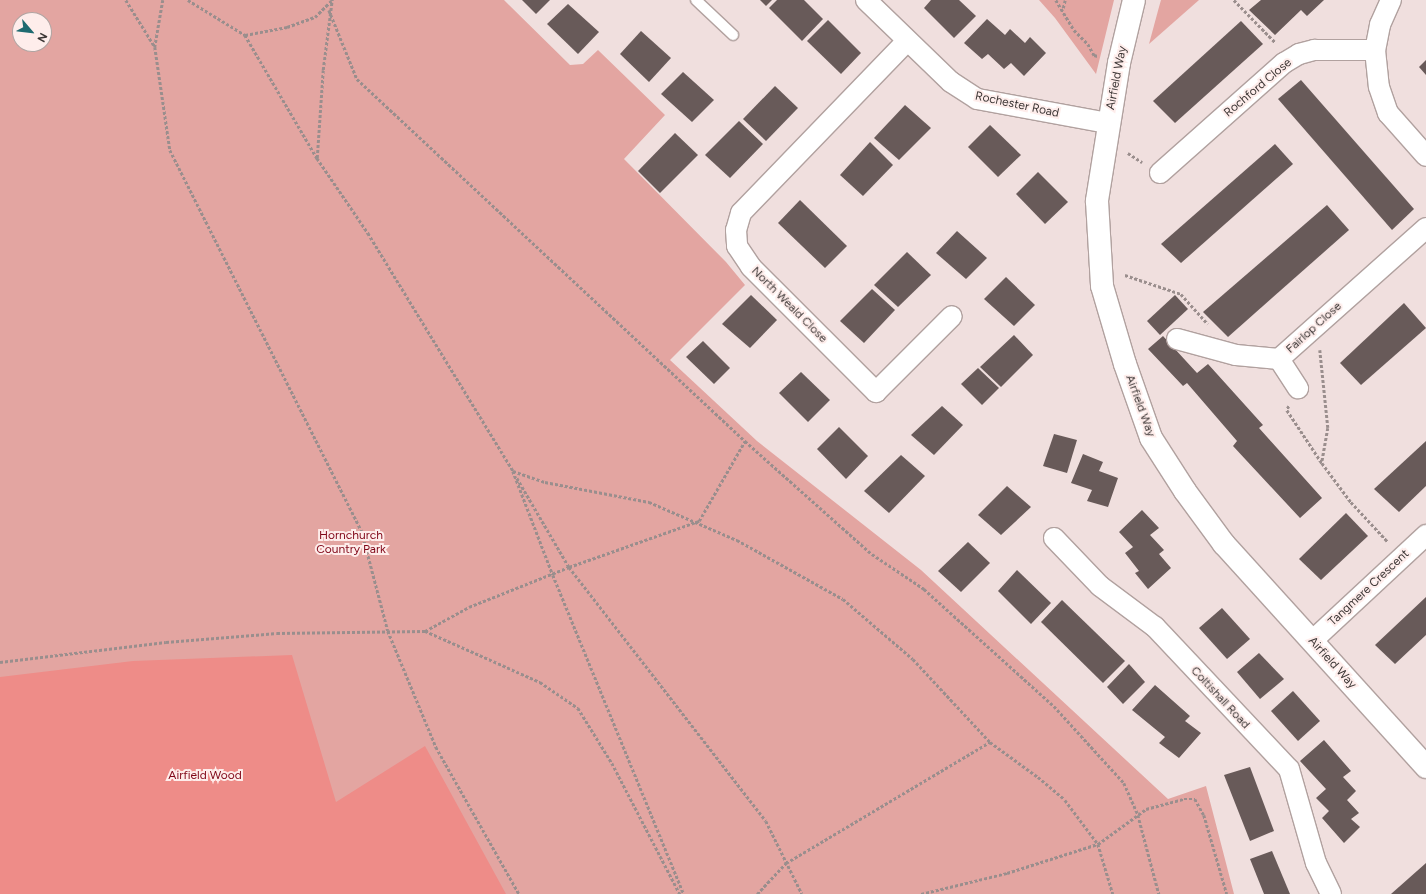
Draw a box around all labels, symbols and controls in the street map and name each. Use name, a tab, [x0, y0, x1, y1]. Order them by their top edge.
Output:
north arrow	[12, 12, 52, 52]
text: N	[34, 31, 50, 44]
street label: Airfield Way	[1104, 45, 1130, 111]
street label: Rochford Close	[1221, 56, 1295, 120]
street label: Rochester Road	[974, 89, 1060, 121]
street label: North Weald Close	[748, 264, 830, 346]
street label: Fairlop Close	[1283, 299, 1345, 357]
street label: Airfield Way	[1122, 373, 1158, 439]
park label: Hornchurch Country Park	[316, 529, 386, 557]
street label: Tangmere Crescent	[1326, 547, 1412, 629]
street label: Airfield Way	[1305, 634, 1359, 692]
street label: Coltishall Road	[1188, 664, 1252, 732]
park label: Airfield Wood	[168, 769, 242, 783]

